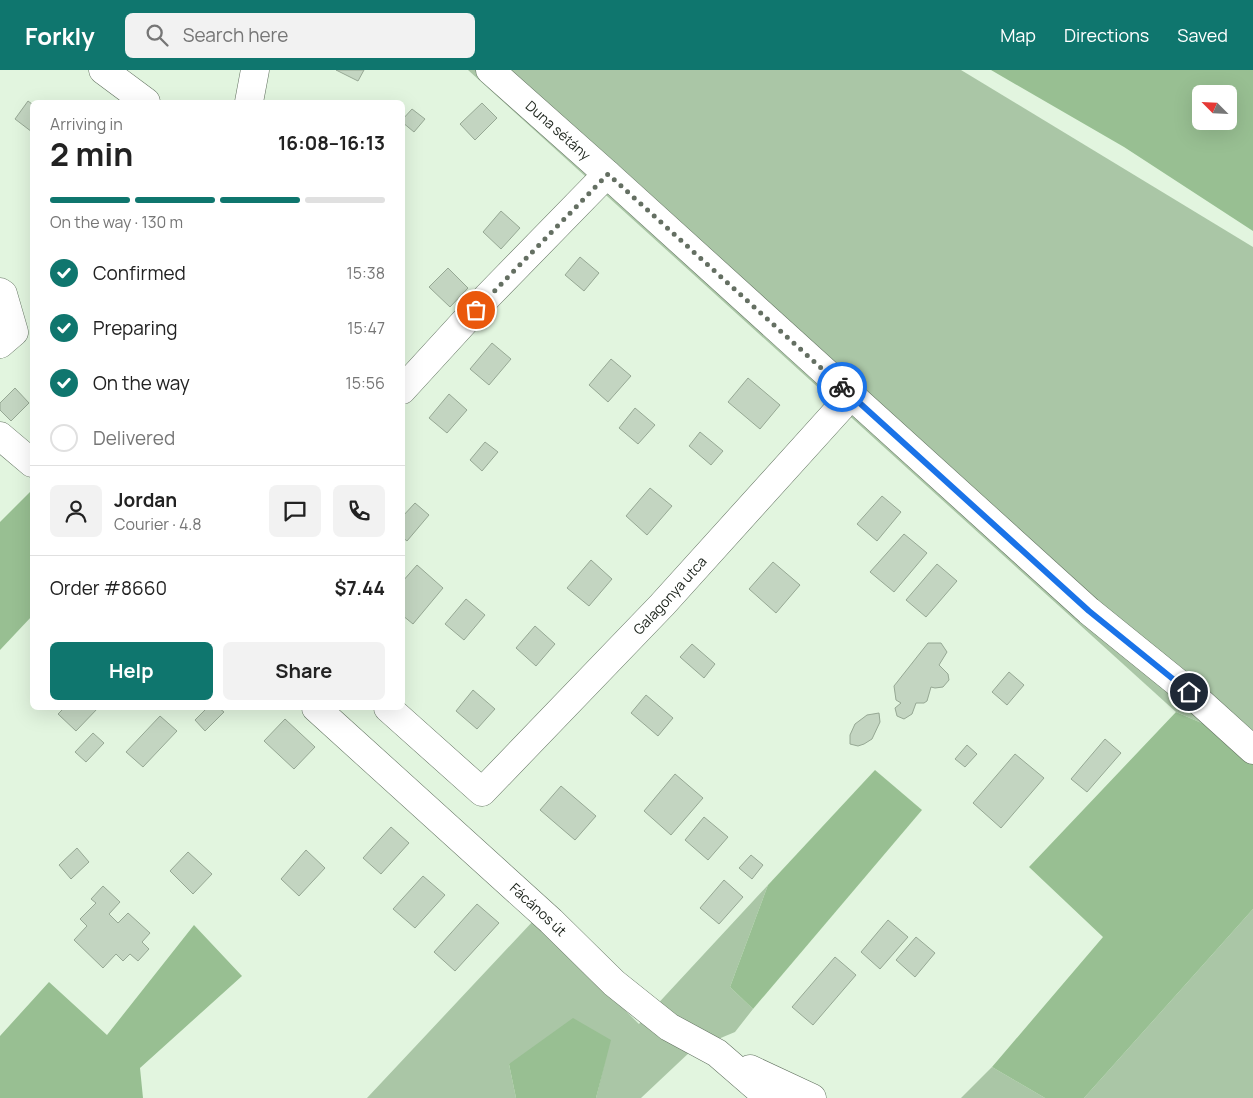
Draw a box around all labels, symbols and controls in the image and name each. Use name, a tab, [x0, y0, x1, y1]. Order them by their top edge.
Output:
search box	[125, 13, 475, 58]
text: Forkly	[25, 19, 95, 52]
icon: search	[143, 21, 171, 49]
text: Search here	[183, 22, 288, 48]
text: Map	[1000, 23, 1036, 47]
text: Directions	[1064, 23, 1149, 47]
text: Saved	[1177, 23, 1228, 47]
north arrow	[1192, 85, 1238, 130]
map controls	[1192, 85, 1237, 130]
street label: Duna sétány	[522, 96, 595, 165]
text: Arriving in	[50, 113, 123, 135]
text: 16:08–16:13	[278, 130, 385, 156]
text: 2 min	[50, 132, 133, 176]
text: On the way · 130 m	[50, 211, 183, 233]
icon: check	[50, 259, 78, 287]
text: Confirmed	[93, 260, 186, 286]
text: 15:38	[347, 262, 385, 284]
pin	[455, 289, 497, 331]
icon: bag	[462, 296, 490, 324]
icon: check	[50, 314, 78, 342]
text: Preparing	[93, 315, 178, 341]
text: 15:47	[347, 317, 385, 339]
courier	[817, 362, 867, 412]
icon: check	[50, 369, 78, 397]
text: On the way	[93, 370, 190, 396]
text: 15:56	[346, 372, 385, 394]
icon: bike	[828, 373, 856, 401]
text: Delivered	[93, 425, 175, 451]
button: person	[50, 485, 102, 537]
button: chat	[269, 485, 321, 537]
button: phone	[333, 485, 385, 537]
text: Jordan	[114, 487, 177, 513]
text: Courier · 4.8	[114, 513, 202, 535]
street label: Galagonya utca	[629, 552, 711, 638]
text: Order #8660	[50, 575, 167, 601]
text: $7.44	[335, 575, 385, 601]
button: Help	[50, 642, 213, 700]
button: Share	[223, 642, 385, 700]
pin	[1168, 671, 1210, 713]
icon: home	[1175, 678, 1203, 706]
street label: Fácános út	[506, 878, 571, 940]

